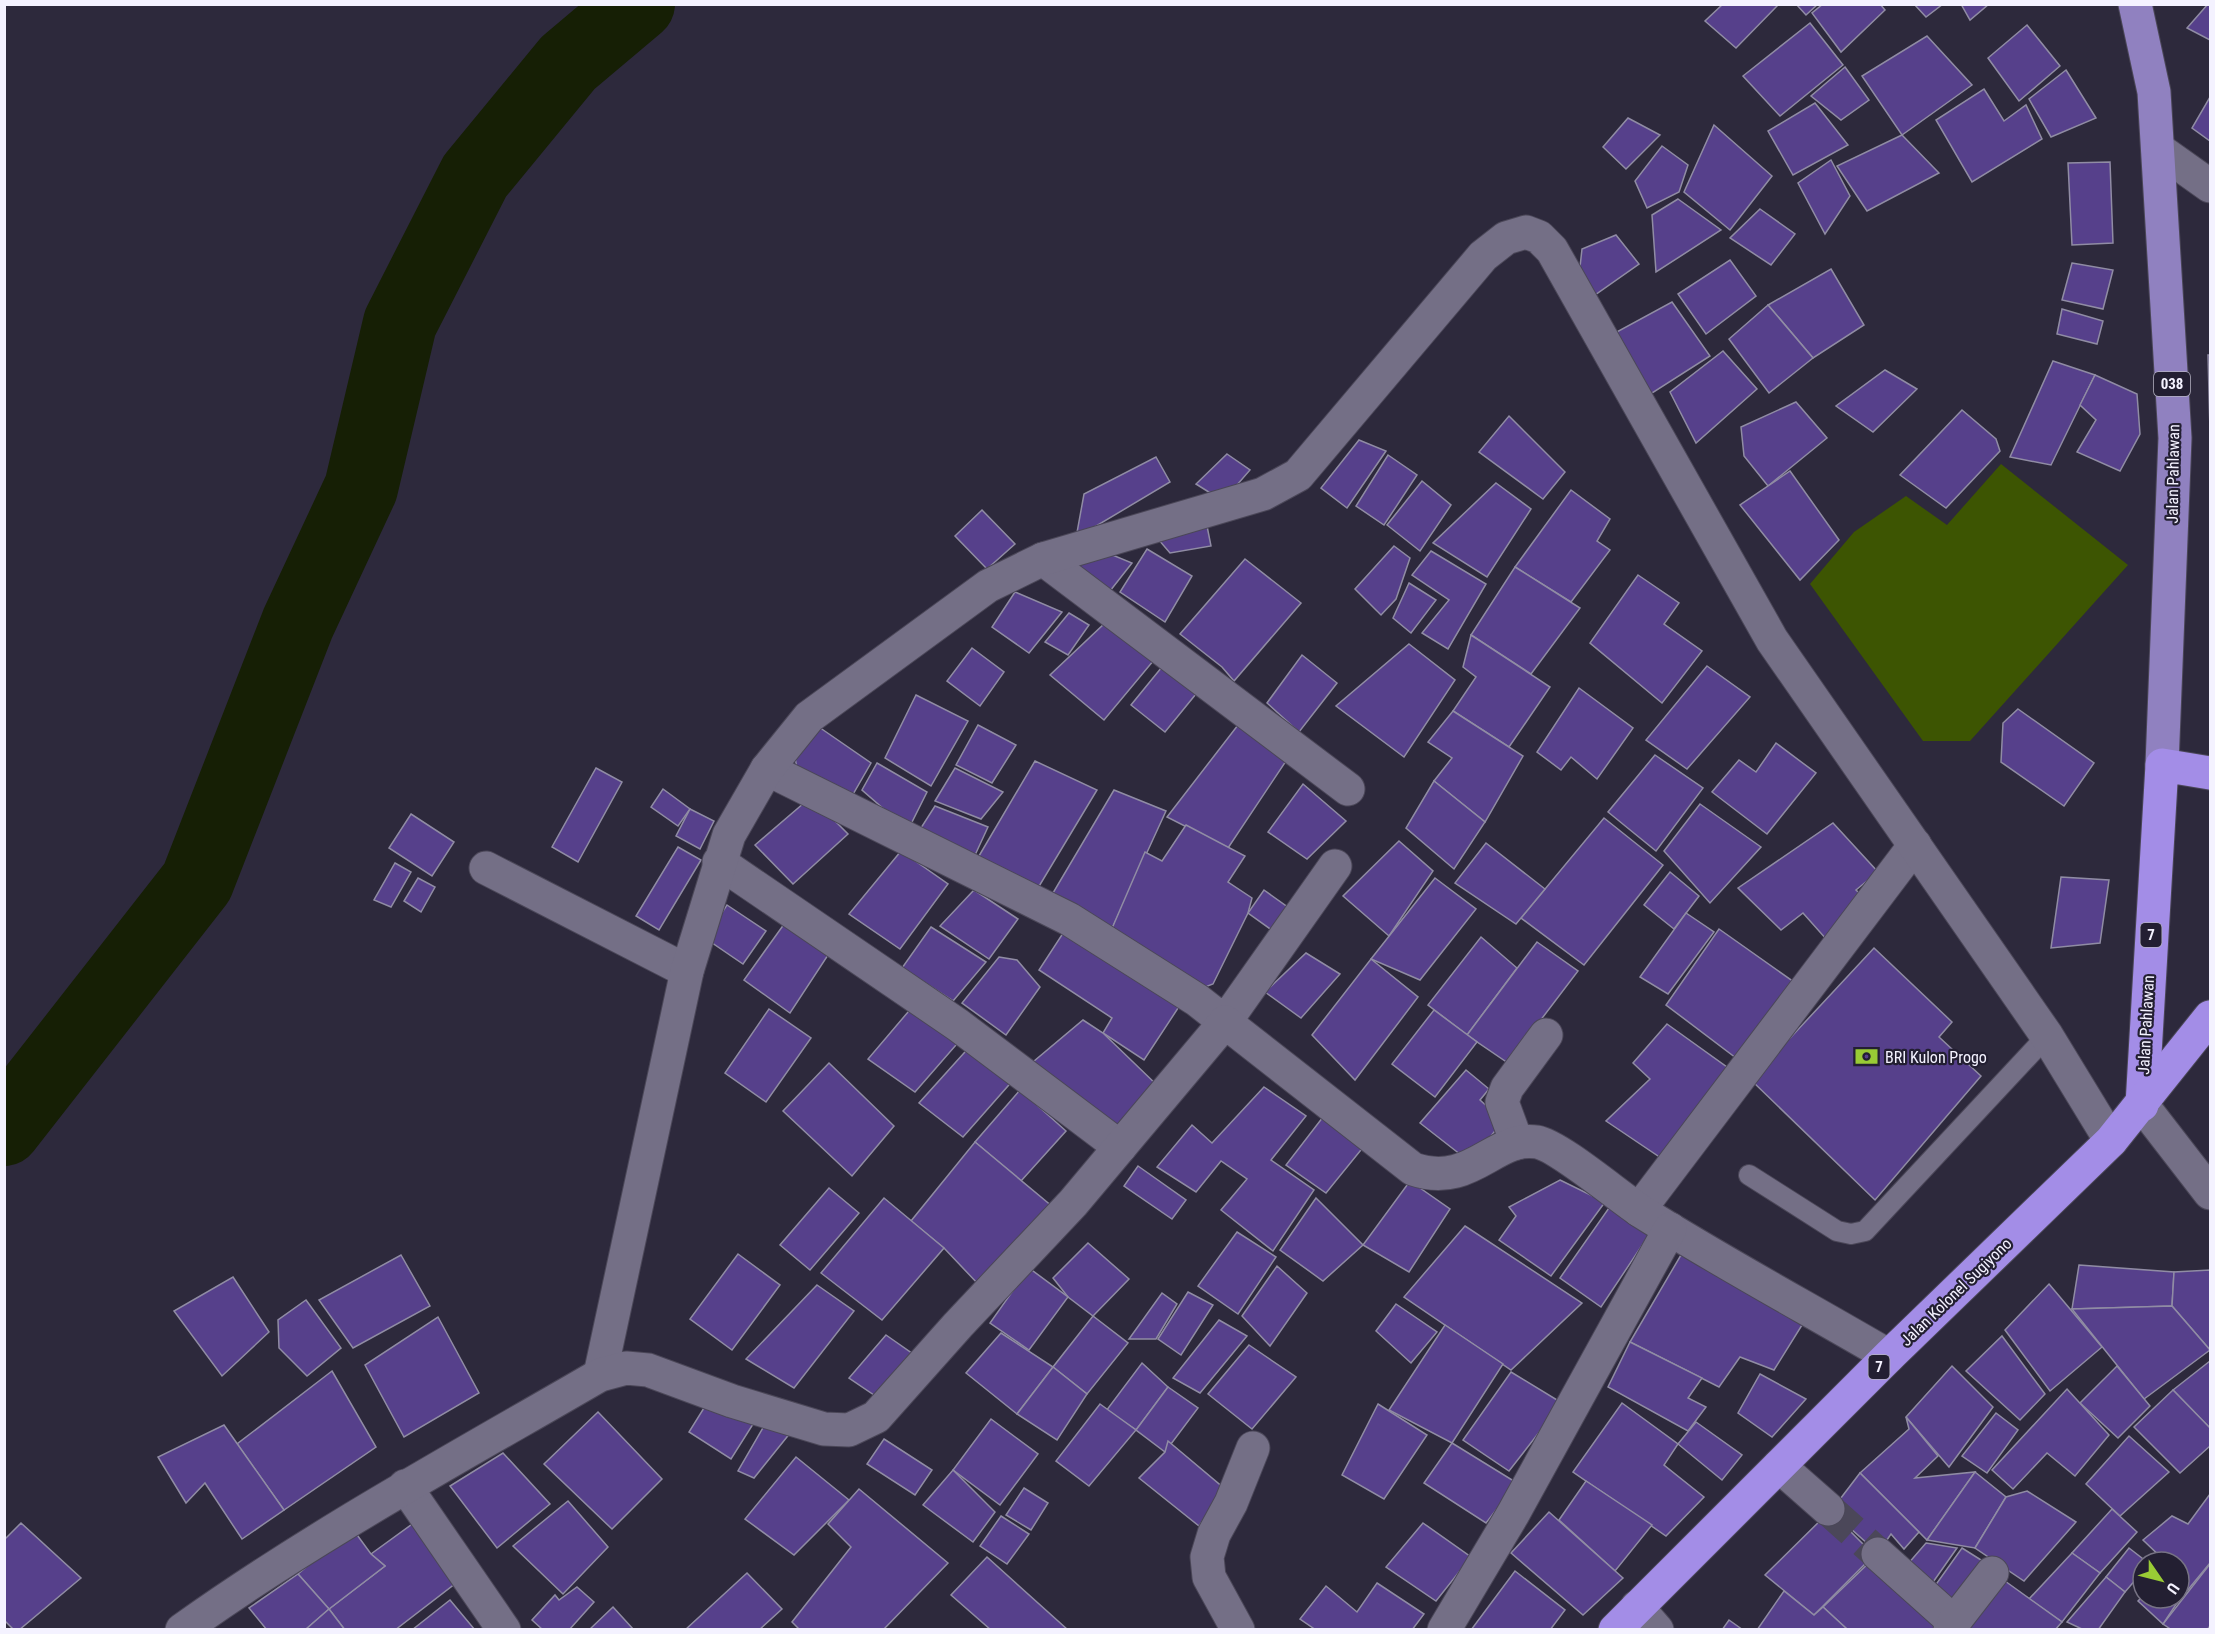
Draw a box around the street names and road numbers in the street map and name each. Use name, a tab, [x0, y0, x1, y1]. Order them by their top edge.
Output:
road number: 038	[2154, 372, 2190, 396]
street label: Jalan Pahlawan	[2163, 424, 2183, 524]
road number: 7	[2140, 923, 2162, 947]
street label: Jalan Pahlawan	[2134, 975, 2158, 1075]
street label: Jalan Kolonel Sugiyono	[1897, 1234, 2015, 1350]
road number: 7	[1868, 1355, 1890, 1379]

